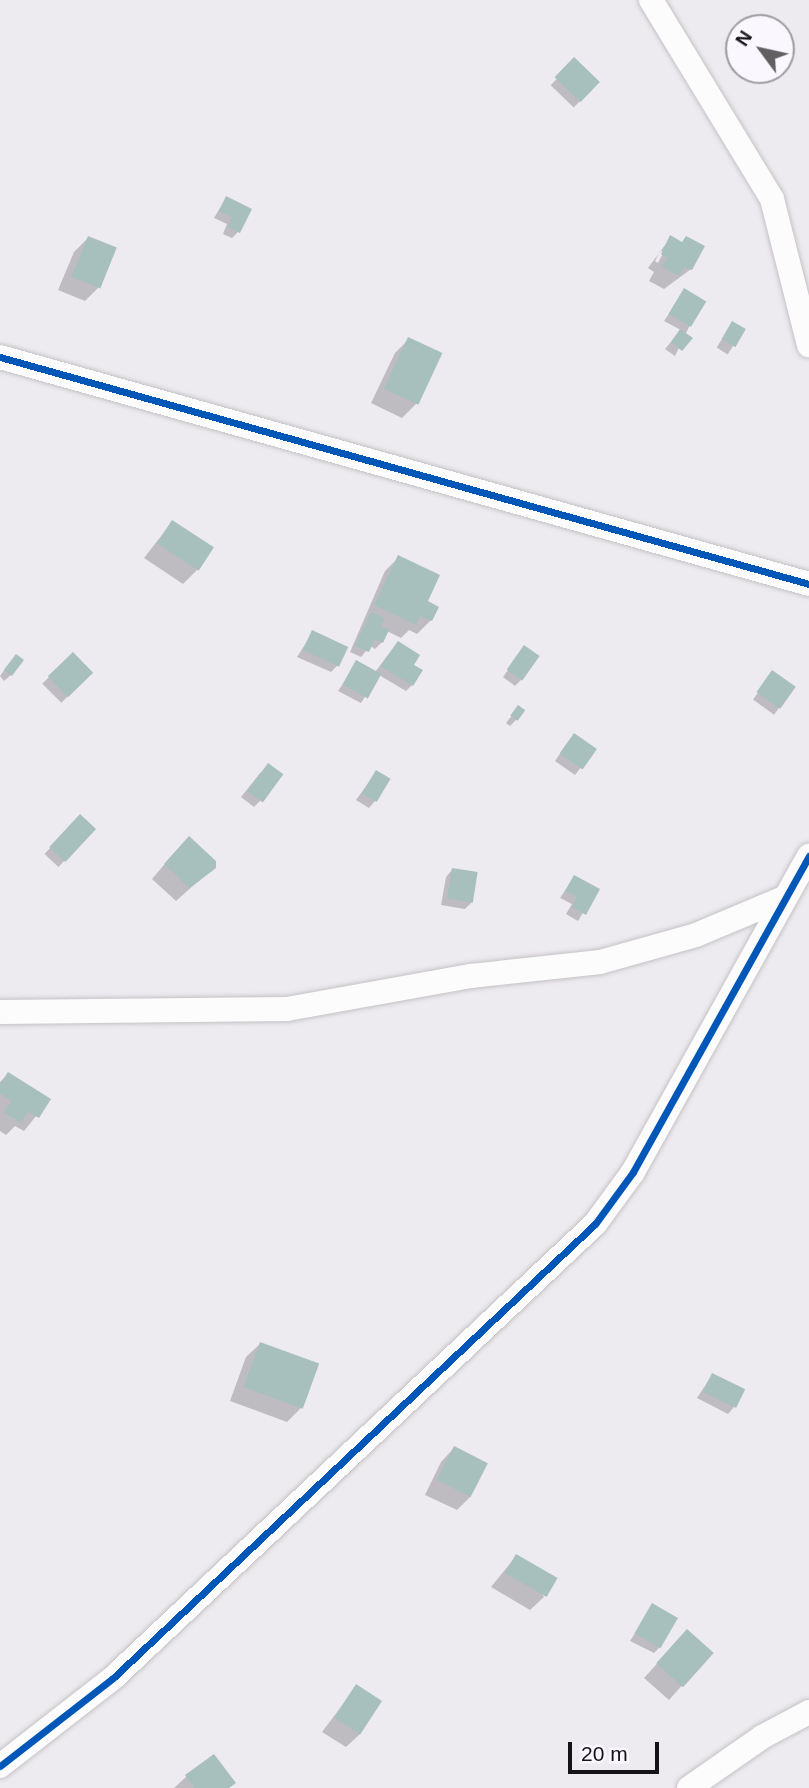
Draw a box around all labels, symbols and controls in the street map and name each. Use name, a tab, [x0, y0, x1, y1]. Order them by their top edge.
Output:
north arrow	[725, 14, 795, 84]
text: N	[731, 27, 756, 50]
scale bar	[571, 1728, 662, 1772]
text: 20 m	[581, 1742, 628, 1765]

